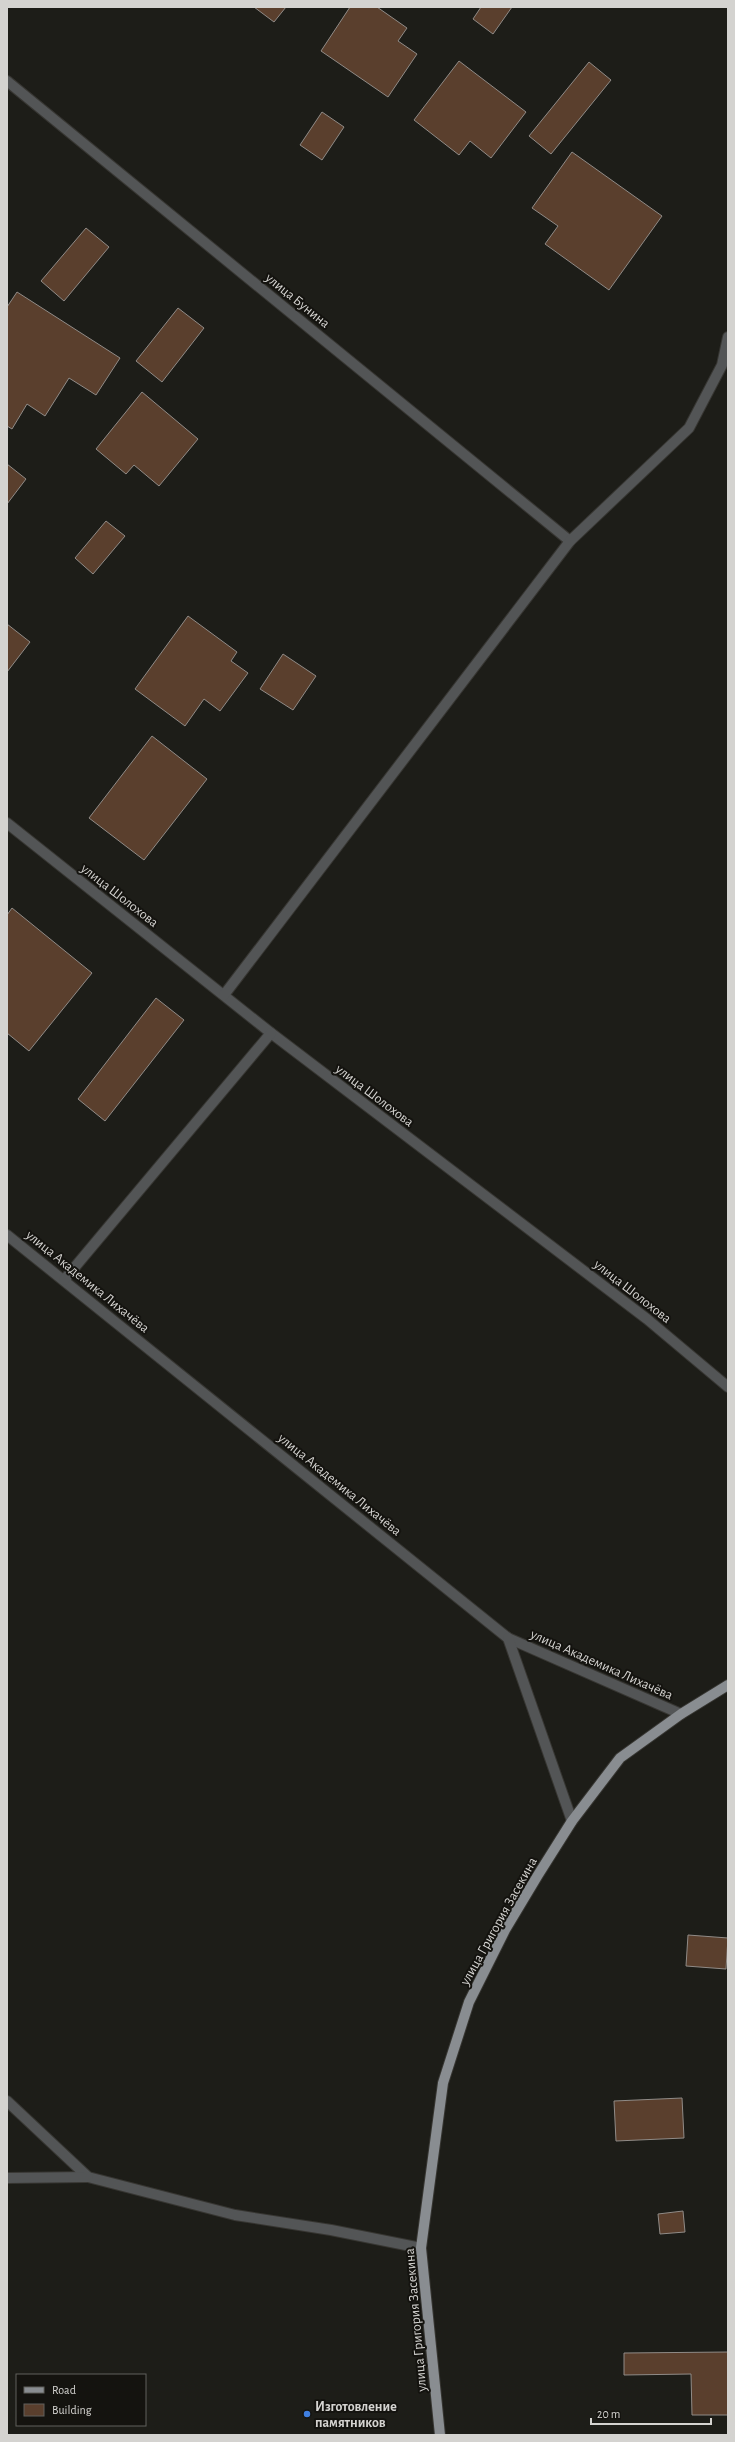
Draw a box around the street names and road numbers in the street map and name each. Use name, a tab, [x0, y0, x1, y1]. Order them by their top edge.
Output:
street label: улица Бунина	[262, 270, 333, 331]
street label: улица Шолохова	[77, 861, 161, 930]
street label: улица Шолохова	[332, 1061, 416, 1130]
street label: улица Академика Лихачёва	[22, 1227, 152, 1336]
street label: улица Шолохова	[590, 1257, 674, 1326]
street label: улица Академика Лихачёва	[274, 1430, 404, 1539]
street label: улица Академика Лихачёва	[527, 1627, 675, 1703]
street label: улица Григория Засекина	[457, 1855, 540, 1989]
street label: улица Григория Засекина	[403, 2247, 429, 2393]

